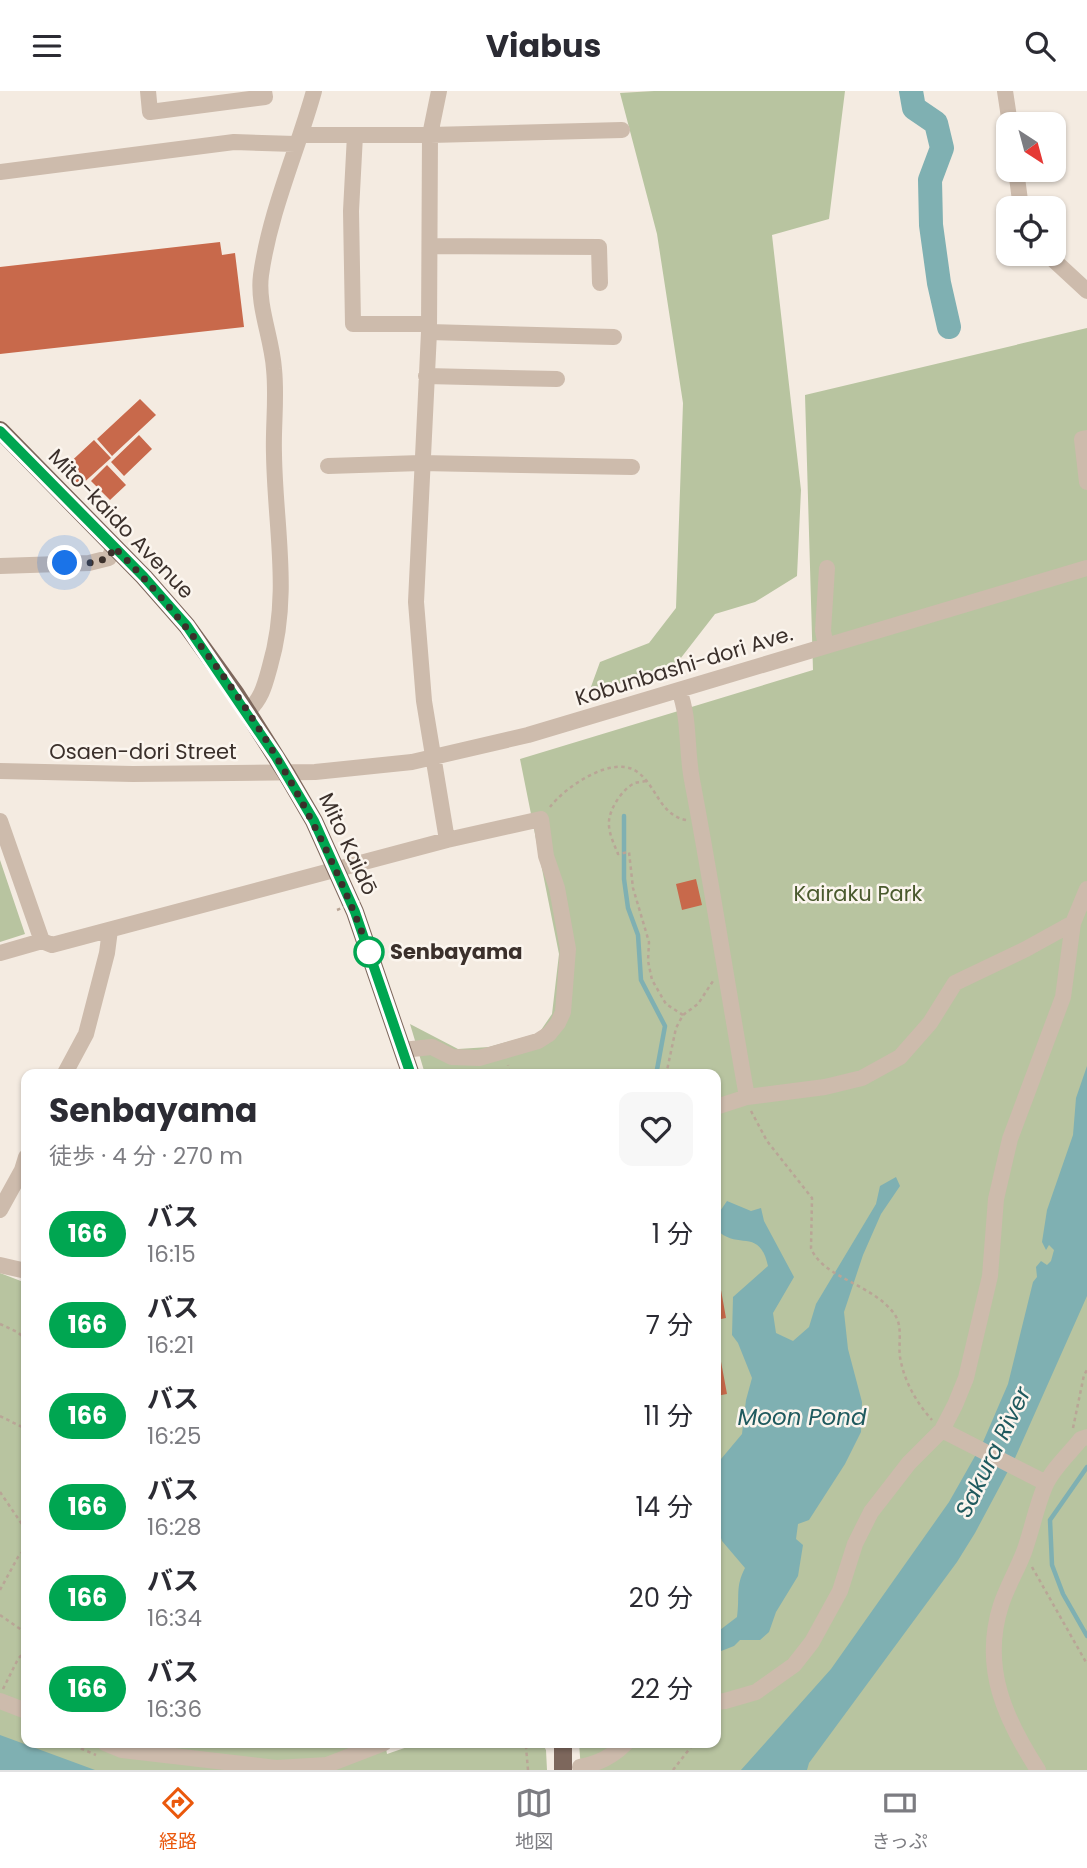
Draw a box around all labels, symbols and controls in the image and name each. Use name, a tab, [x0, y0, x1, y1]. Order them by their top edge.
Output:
text: Viabus	[486, 23, 601, 68]
icon: menu	[28, 27, 66, 65]
icon: search	[1021, 27, 1059, 65]
north arrow	[996, 112, 1066, 182]
map controls	[996, 112, 1066, 266]
button: locate	[996, 196, 1066, 266]
street label: Mito-kaido Avenue	[42, 442, 201, 605]
your location	[47, 545, 82, 580]
street label: Kobunbashi-dori Ave.	[571, 619, 796, 712]
street label: Osaen-dori Street	[49, 737, 237, 766]
street label: Mito Kaidō	[312, 788, 385, 900]
park label: Kairaku Park	[794, 879, 923, 908]
marker: Senbayama	[354, 937, 384, 967]
place label: Senbayama	[390, 937, 523, 966]
text: Senbayama	[49, 1087, 257, 1134]
button: heart	[619, 1092, 693, 1166]
text: 徒歩 · 4 分 · 270 m	[49, 1140, 243, 1172]
text: バス	[147, 1199, 199, 1235]
text: 1 分	[652, 1216, 693, 1252]
text: 166	[68, 1217, 107, 1250]
text: 16:15	[147, 1238, 196, 1270]
text: バス	[147, 1290, 199, 1326]
text: 7 分	[646, 1307, 693, 1343]
text: 166	[68, 1308, 107, 1341]
text: 16:21	[147, 1329, 194, 1361]
water label: Sakura River	[948, 1380, 1039, 1523]
text: バス	[147, 1381, 199, 1417]
text: 11 分	[643, 1398, 693, 1434]
text: 166	[68, 1399, 107, 1432]
water label: Moon Pond	[737, 1401, 867, 1433]
text: 16:25	[147, 1420, 202, 1452]
text: バス	[147, 1472, 199, 1508]
text: 14 分	[635, 1489, 693, 1525]
text: 166	[68, 1490, 107, 1523]
text: 16:28	[147, 1511, 202, 1543]
text: バス	[147, 1563, 199, 1599]
text: 20 分	[629, 1580, 693, 1616]
text: 166	[68, 1581, 107, 1614]
text: 16:34	[147, 1602, 202, 1634]
text: バス	[147, 1654, 199, 1690]
text: 22 分	[630, 1671, 693, 1707]
text: 166	[68, 1672, 107, 1705]
text: 16:36	[147, 1693, 202, 1725]
tab: 経路	[159, 1784, 197, 1856]
tab: 地図	[515, 1784, 553, 1856]
tab: きっぷ	[872, 1784, 928, 1856]

